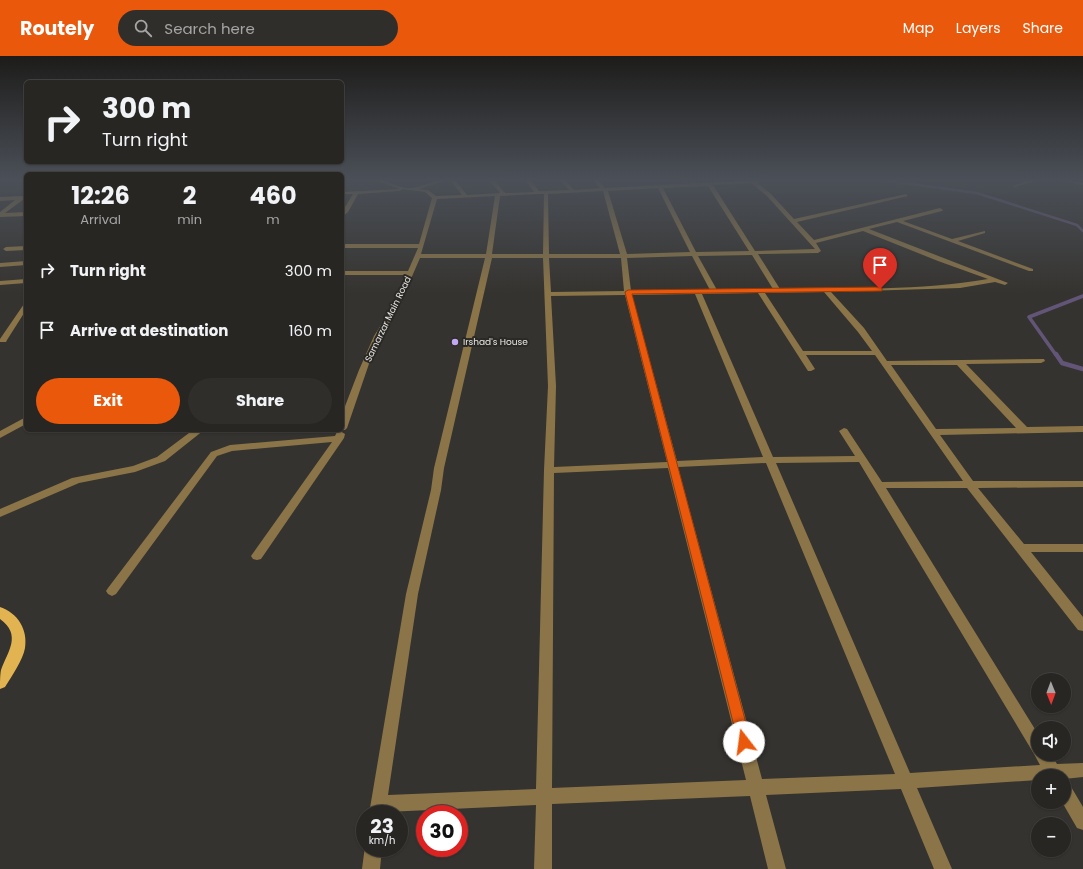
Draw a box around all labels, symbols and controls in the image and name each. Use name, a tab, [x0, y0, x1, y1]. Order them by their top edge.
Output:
search box	[118, 10, 398, 46]
text: Routely	[20, 15, 94, 42]
icon: search	[132, 17, 154, 39]
text: Search here	[164, 18, 255, 39]
text: Map	[903, 18, 934, 38]
text: Layers	[956, 18, 1000, 38]
text: Share	[1022, 18, 1063, 38]
text: 300 m	[102, 89, 191, 128]
icon: right	[36, 96, 88, 148]
text: Turn right	[102, 127, 188, 152]
text: 12:26	[71, 179, 130, 212]
text: 2	[183, 179, 197, 212]
text: 460	[249, 179, 297, 212]
text: Arrival	[80, 210, 121, 229]
text: min	[177, 210, 202, 229]
text: m	[266, 210, 280, 229]
pin	[863, 248, 897, 289]
icon: arrive	[869, 254, 891, 276]
icon: right	[36, 259, 58, 281]
text: Turn right	[70, 260, 146, 281]
text: 300 m	[285, 260, 332, 281]
street label: Samarzar Main Road	[362, 274, 414, 364]
icon: arrive	[36, 319, 58, 341]
text: Arrive at destination	[70, 320, 228, 341]
text: 160 m	[289, 320, 332, 341]
place label: Irshad's House	[463, 336, 528, 348]
marker: Irshad's House	[450, 337, 460, 347]
button: Exit	[36, 378, 180, 424]
button: Share	[188, 378, 332, 424]
north arrow	[1031, 673, 1071, 713]
map controls	[1031, 673, 1071, 857]
position arrow	[723, 721, 765, 763]
button: sound	[1031, 721, 1071, 761]
button: +	[1031, 769, 1071, 809]
speed limit sign: 30	[416, 805, 468, 857]
text: 23	[370, 812, 394, 840]
button: −	[1031, 817, 1071, 857]
text: km/h	[369, 833, 395, 848]

